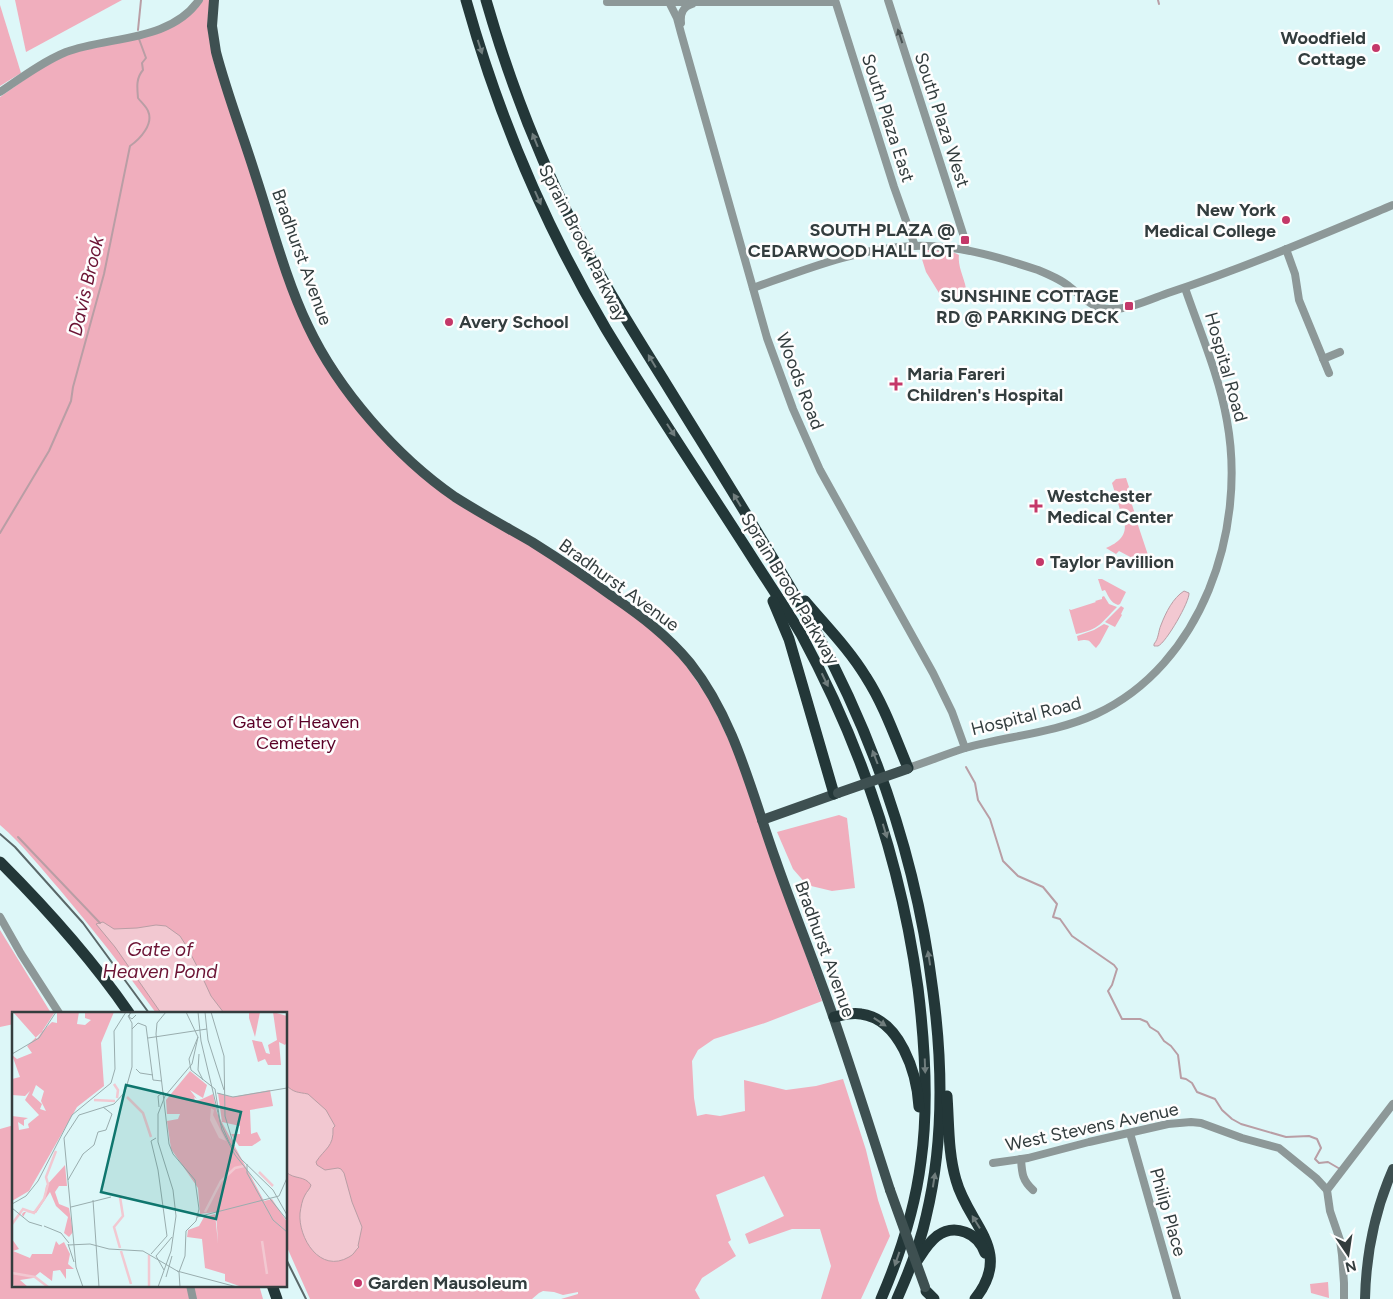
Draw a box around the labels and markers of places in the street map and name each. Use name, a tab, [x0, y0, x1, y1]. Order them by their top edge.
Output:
place label: Woodfield Cottage	[1281, 27, 1366, 70]
marker: Woodfield Cottage	[1370, 42, 1382, 54]
place label: New York Medical College	[1144, 199, 1276, 242]
marker: New York Medical College	[1280, 214, 1292, 226]
place label: SOUTH PLAZA @ CEDARWOOD HALL LOT	[748, 219, 955, 262]
marker: SOUTH PLAZA @ CEDARWOOD HALL LOT	[959, 234, 971, 246]
place label: SUNSHINE COTTAGE RD @ PARKING DECK	[936, 285, 1119, 328]
marker: SUNSHINE COTTAGE RD @ PARKING DECK	[1123, 300, 1135, 312]
place label: Avery School	[459, 311, 569, 333]
marker: Avery School	[443, 316, 455, 328]
place label: Maria Fareri Children's Hospital	[907, 363, 1063, 406]
marker: Maria Fareri Children's Hospital	[889, 377, 903, 391]
place label: Westchester Medical Center	[1047, 485, 1173, 528]
marker: Westchester Medical Center	[1029, 499, 1043, 513]
place label: Taylor Pavillion	[1050, 551, 1174, 573]
marker: Taylor Pavillion	[1034, 556, 1046, 568]
place label: Garden Mausoleum	[368, 1272, 527, 1294]
marker: Garden Mausoleum	[352, 1277, 364, 1289]

